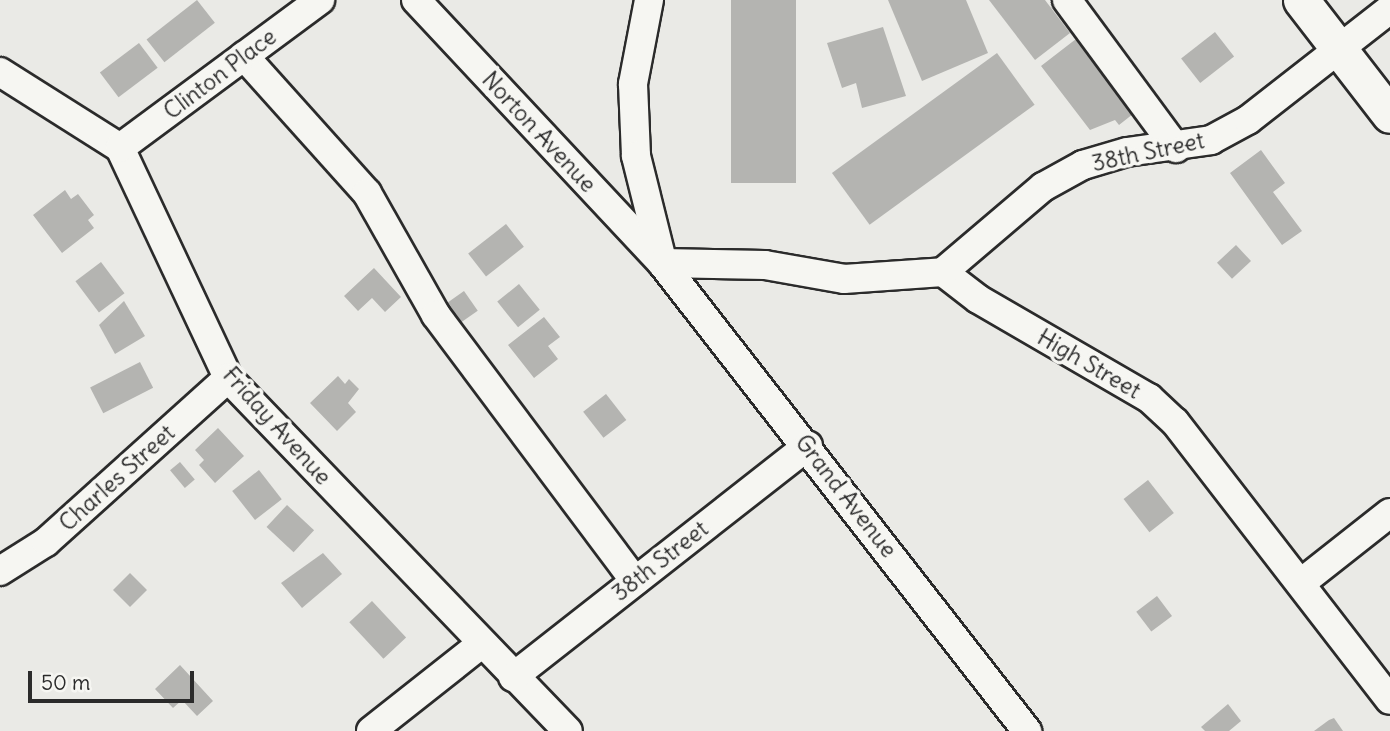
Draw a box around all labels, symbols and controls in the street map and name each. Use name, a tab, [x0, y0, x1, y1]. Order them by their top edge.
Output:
street label: Clinton Place	[158, 23, 282, 125]
street label: Norton Avenue	[476, 66, 602, 198]
street label: 38th Street	[1089, 127, 1207, 177]
street label: High Street	[1032, 323, 1146, 405]
street label: Friday Avenue	[217, 361, 337, 491]
street label: Charles Street	[54, 419, 180, 537]
street label: Grand Avenue	[789, 429, 903, 563]
street label: 38th Street	[607, 515, 713, 607]
scale bar	[32, 658, 198, 702]
text: 50 m	[41, 669, 90, 696]

